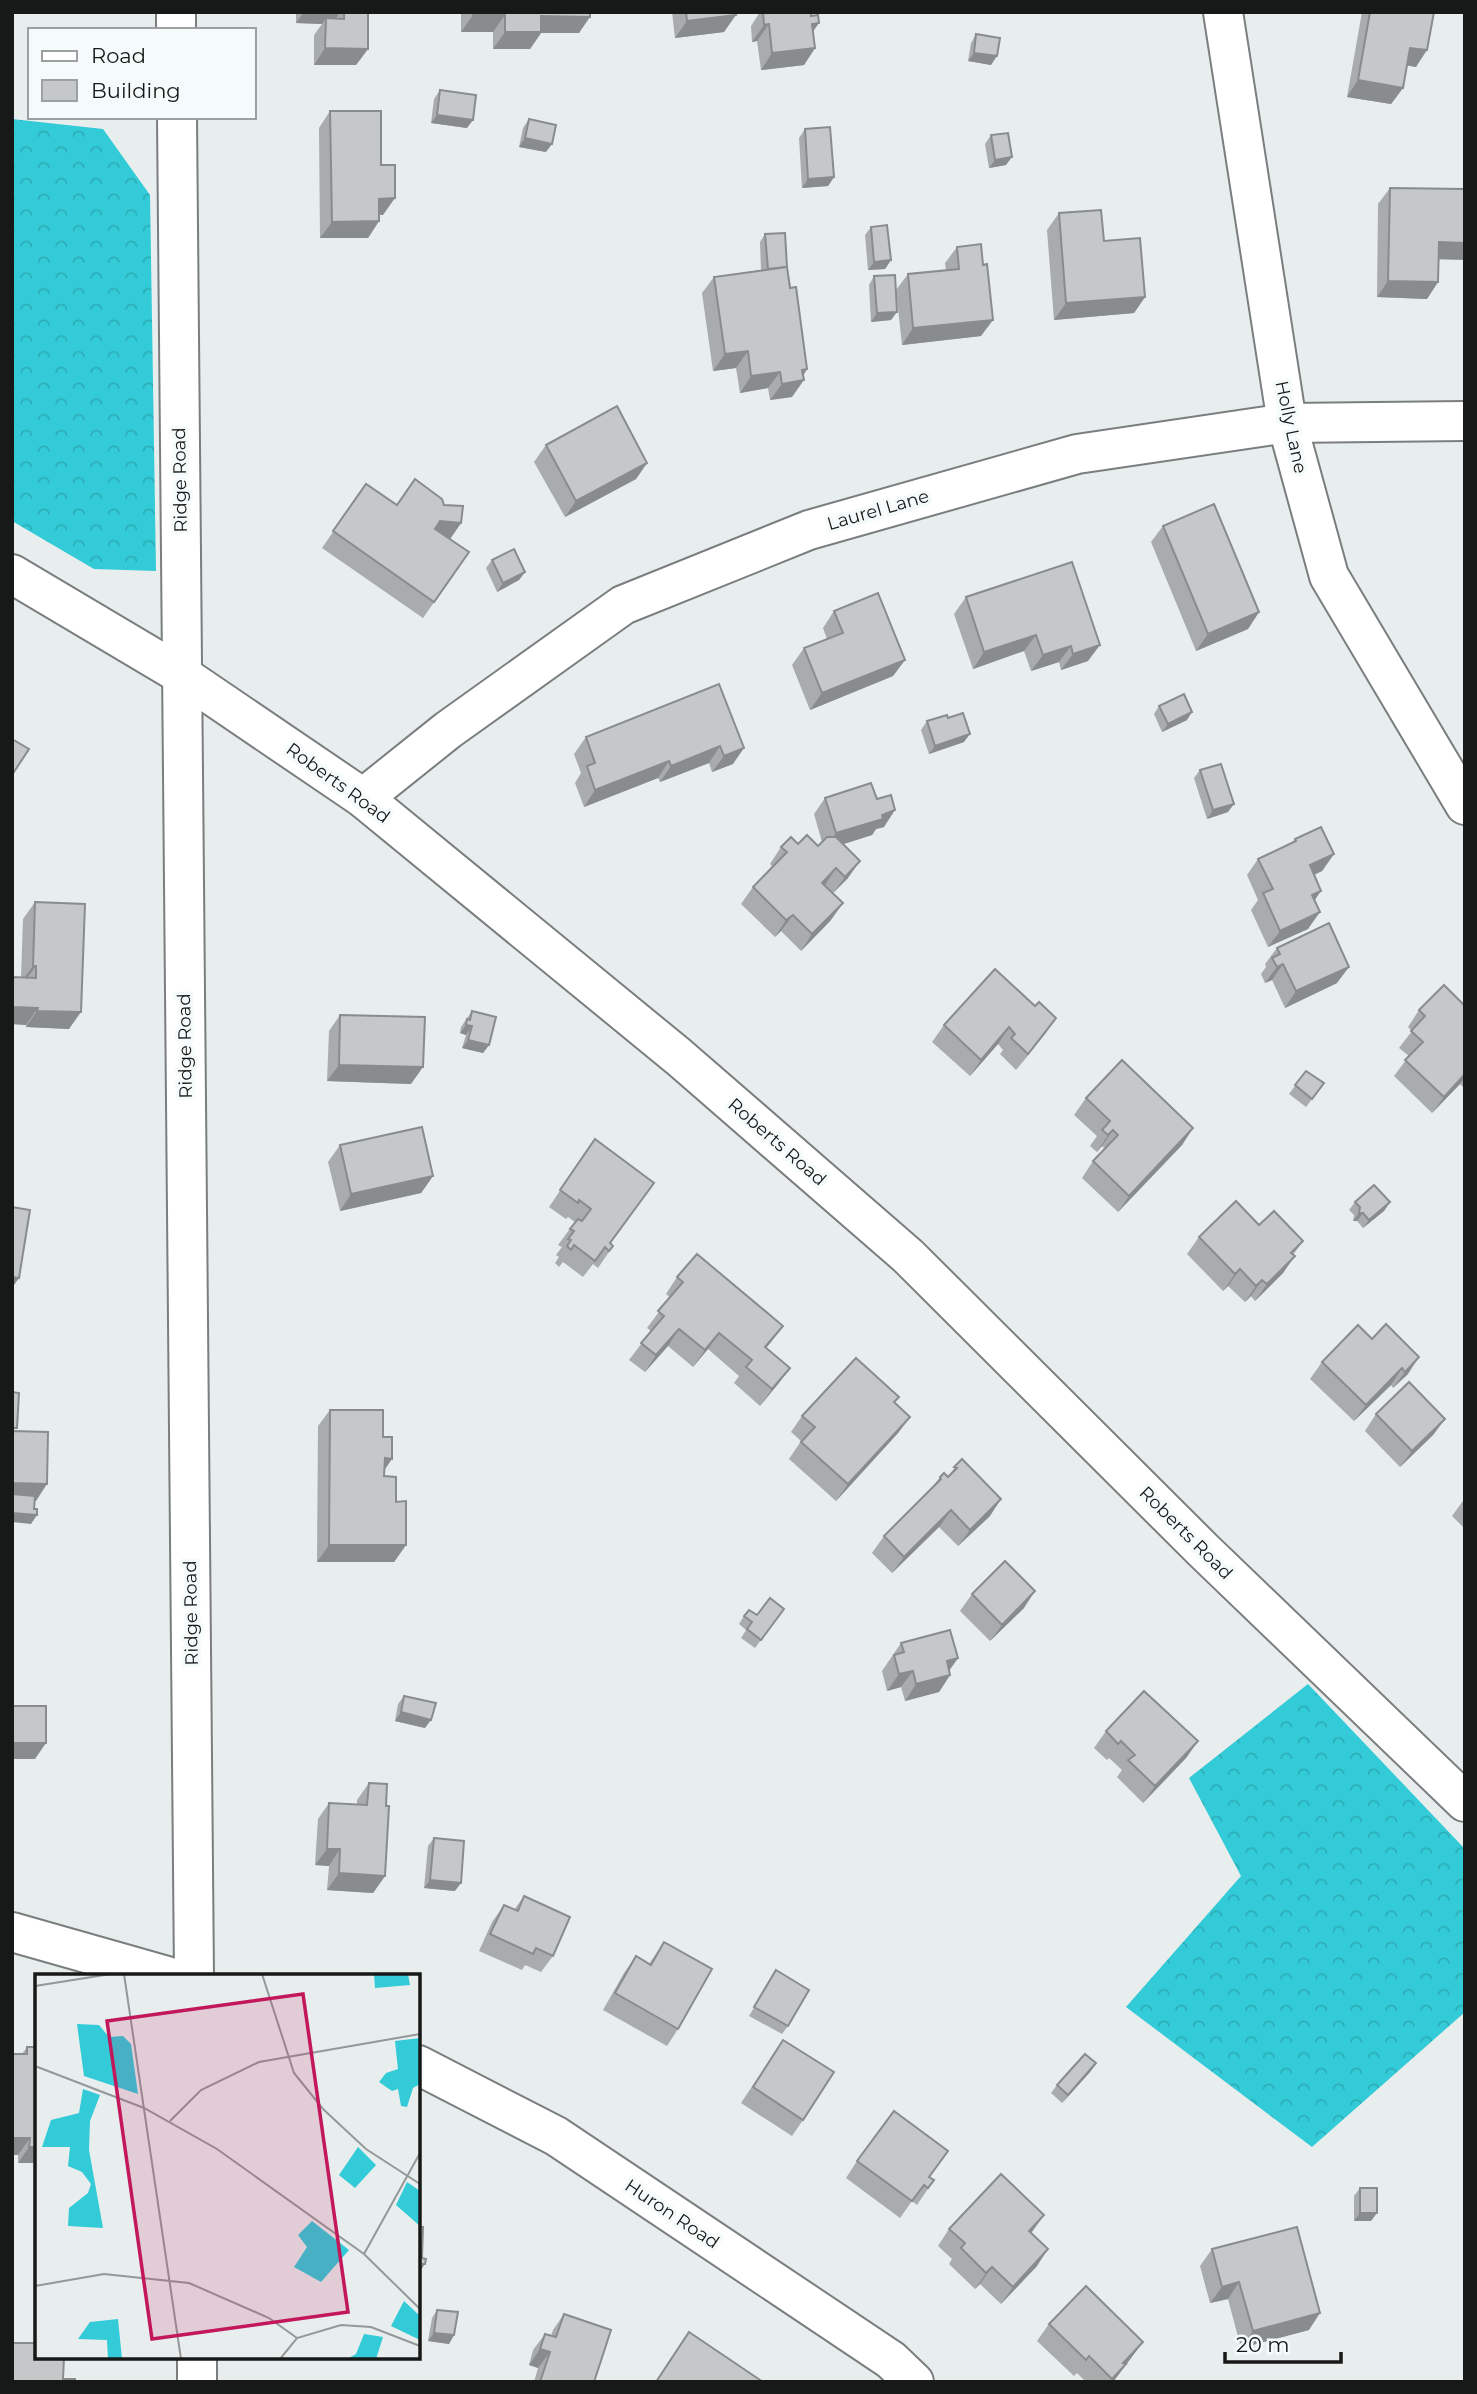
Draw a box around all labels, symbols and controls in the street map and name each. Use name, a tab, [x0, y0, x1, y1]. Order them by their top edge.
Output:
legend	[28, 28, 256, 119]
text: Road	[91, 43, 146, 68]
text: Building	[91, 78, 181, 103]
street label: Holly Lane	[1270, 379, 1312, 476]
street label: Ridge Road	[168, 427, 192, 533]
street label: Laurel Lane	[825, 485, 932, 535]
street label: Roberts Road	[282, 738, 394, 828]
street label: Ridge Road	[173, 993, 197, 1099]
street label: Roberts Road	[723, 1093, 831, 1191]
street label: Roberts Road	[1135, 1482, 1237, 1584]
street label: Ridge Road	[179, 1560, 203, 1666]
inset map	[35, 1974, 420, 2359]
street label: Huron Road	[621, 2174, 723, 2254]
scale bar	[1225, 2320, 1340, 2364]
text: 20 m	[1236, 2332, 1290, 2357]

